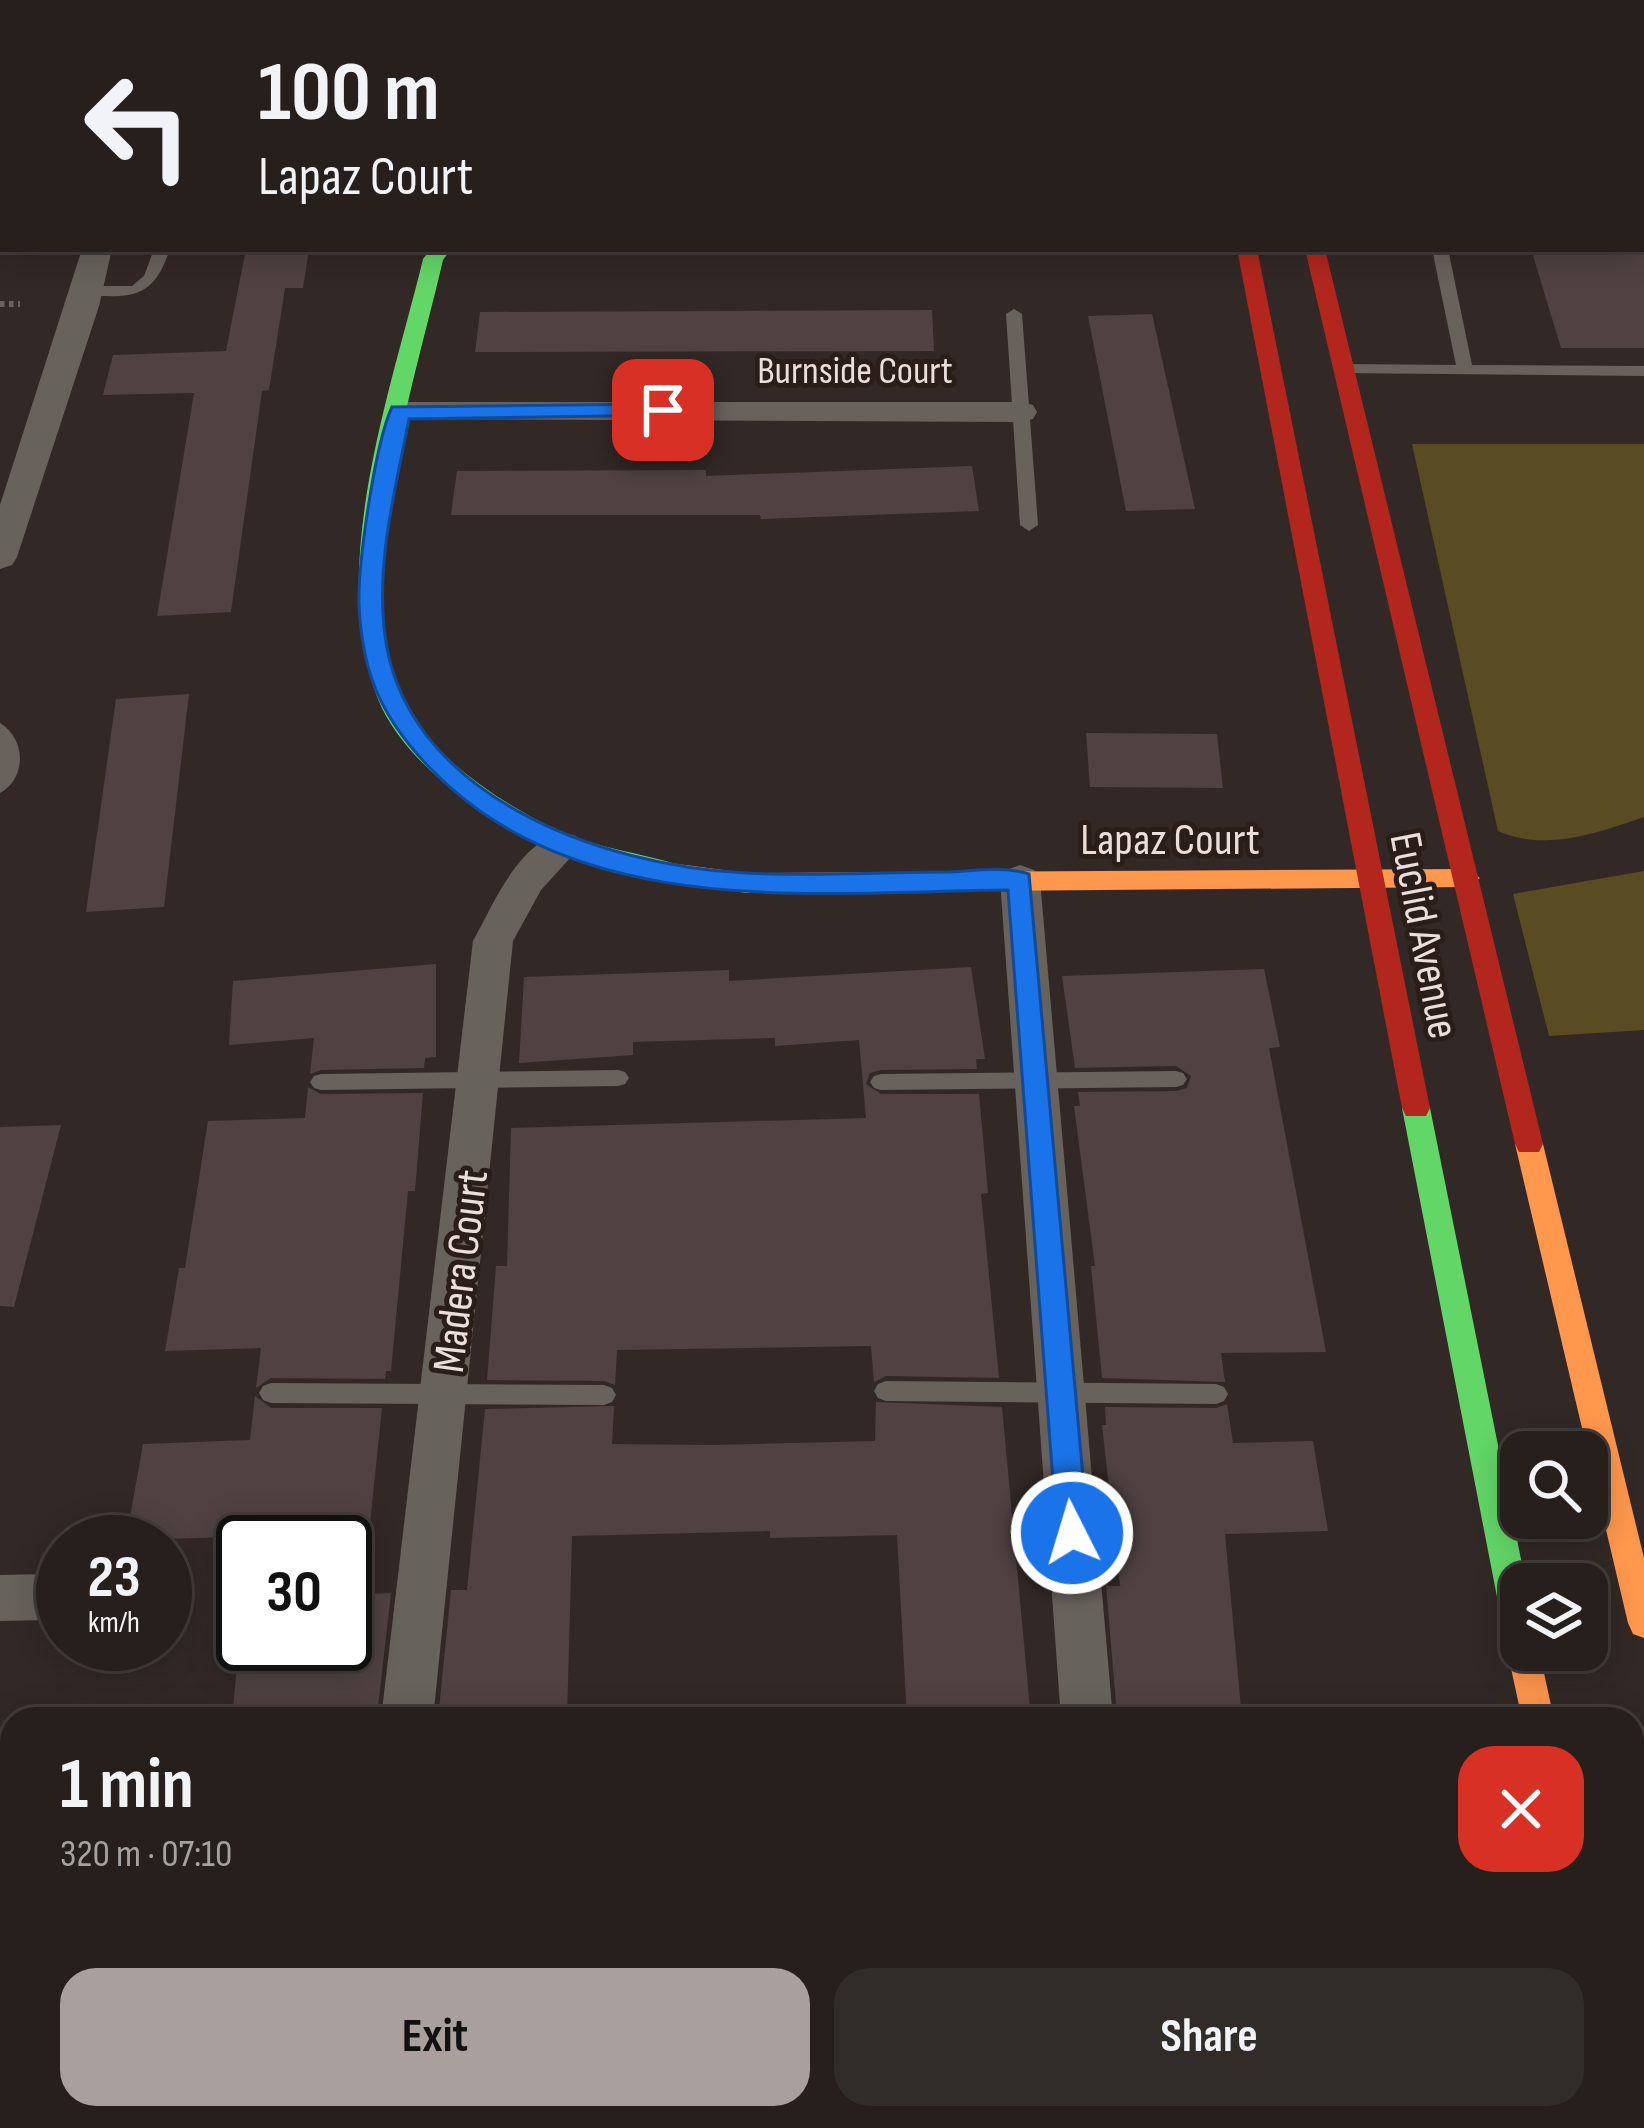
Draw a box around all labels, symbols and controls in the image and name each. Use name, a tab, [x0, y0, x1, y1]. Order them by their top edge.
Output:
text: 100 m	[258, 43, 440, 144]
icon: left	[60, 48, 216, 204]
text: Lapaz Court	[258, 145, 473, 210]
street label: Burnside Court	[757, 348, 953, 395]
pin	[612, 359, 714, 461]
icon: arrive	[630, 377, 696, 443]
street label: Lapaz Court	[1080, 813, 1260, 868]
street label: Euclid Avenue	[1377, 828, 1470, 1043]
street label: Madera Court	[422, 1167, 501, 1376]
map controls	[1500, 1431, 1608, 1671]
button: search	[1500, 1431, 1608, 1539]
position arrow	[1009, 1470, 1135, 1596]
speed limit sign: 30	[216, 1515, 372, 1671]
text: 23	[87, 1542, 141, 1614]
button: layers	[1500, 1563, 1608, 1671]
text: km/h	[88, 1605, 140, 1641]
text: 1 min	[60, 1742, 194, 1829]
button: close	[1458, 1746, 1584, 1872]
text: 320 m · 07:10	[60, 1831, 232, 1878]
button: Exit	[60, 1968, 810, 2106]
button: Share	[834, 1968, 1584, 2106]

